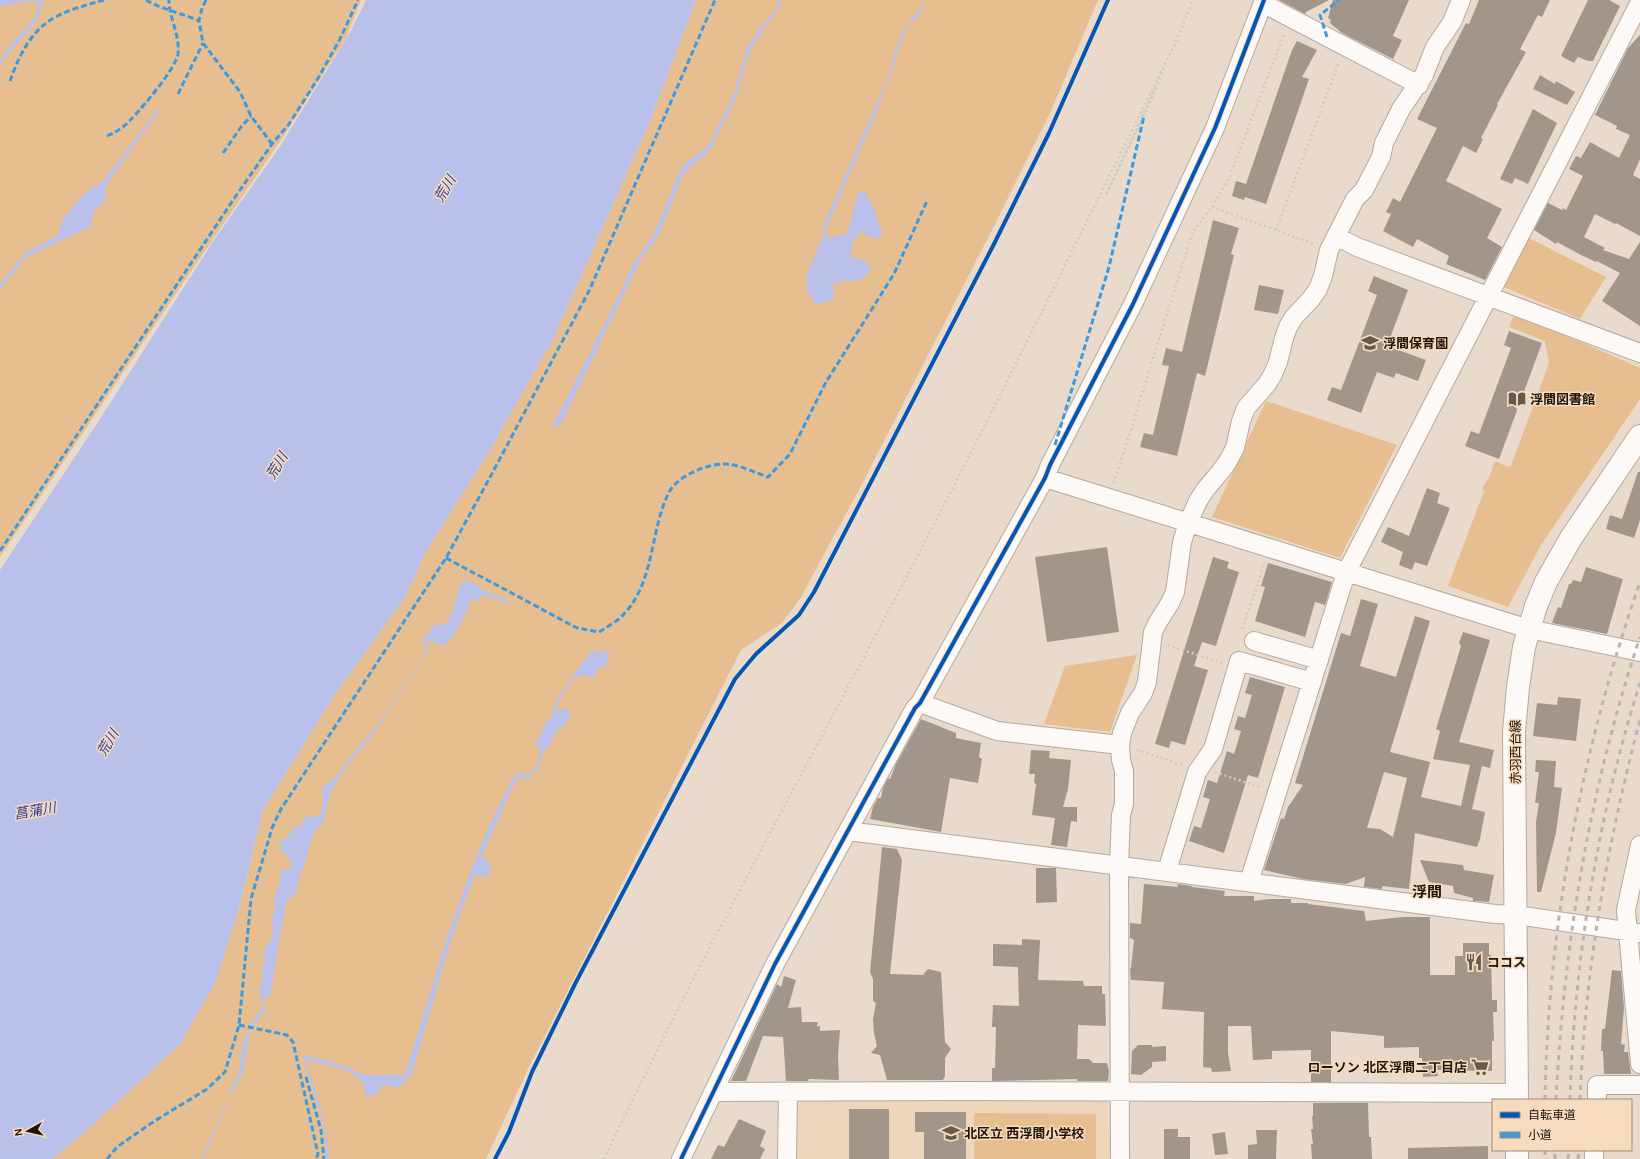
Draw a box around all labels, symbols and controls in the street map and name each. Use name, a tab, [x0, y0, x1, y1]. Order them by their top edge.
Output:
water label: 荒川	[431, 171, 461, 205]
school or university icon: 浮間保育園	[1360, 333, 1380, 353]
place label: 浮間保育園	[1383, 336, 1448, 351]
library icon: 浮間図書館	[1507, 389, 1527, 409]
place label: 浮間図書館	[1530, 392, 1595, 407]
water label: 荒川	[263, 448, 293, 482]
street label: 赤羽西台線	[1508, 719, 1523, 785]
water label: 荒川	[94, 725, 124, 759]
water label: 菖蒲川	[13, 799, 59, 823]
district label: 浮間	[1412, 883, 1442, 901]
restaurant icon: ココス	[1464, 952, 1484, 972]
place label: ココス	[1487, 955, 1526, 970]
supermarket icon: ローソン 北区浮間二丁目店	[1470, 1057, 1490, 1077]
place label: ローソン 北区浮間二丁目店	[1308, 1060, 1467, 1075]
legend	[1492, 1099, 1632, 1151]
text: 自転車道	[1528, 1108, 1576, 1122]
north arrow	[8, 1111, 48, 1151]
school or university icon: 北区立 西浮間小学校	[941, 1123, 961, 1143]
place label: 北区立 西浮間小学校	[964, 1126, 1084, 1141]
text: N	[12, 1128, 26, 1137]
text: 小道	[1528, 1128, 1552, 1142]

